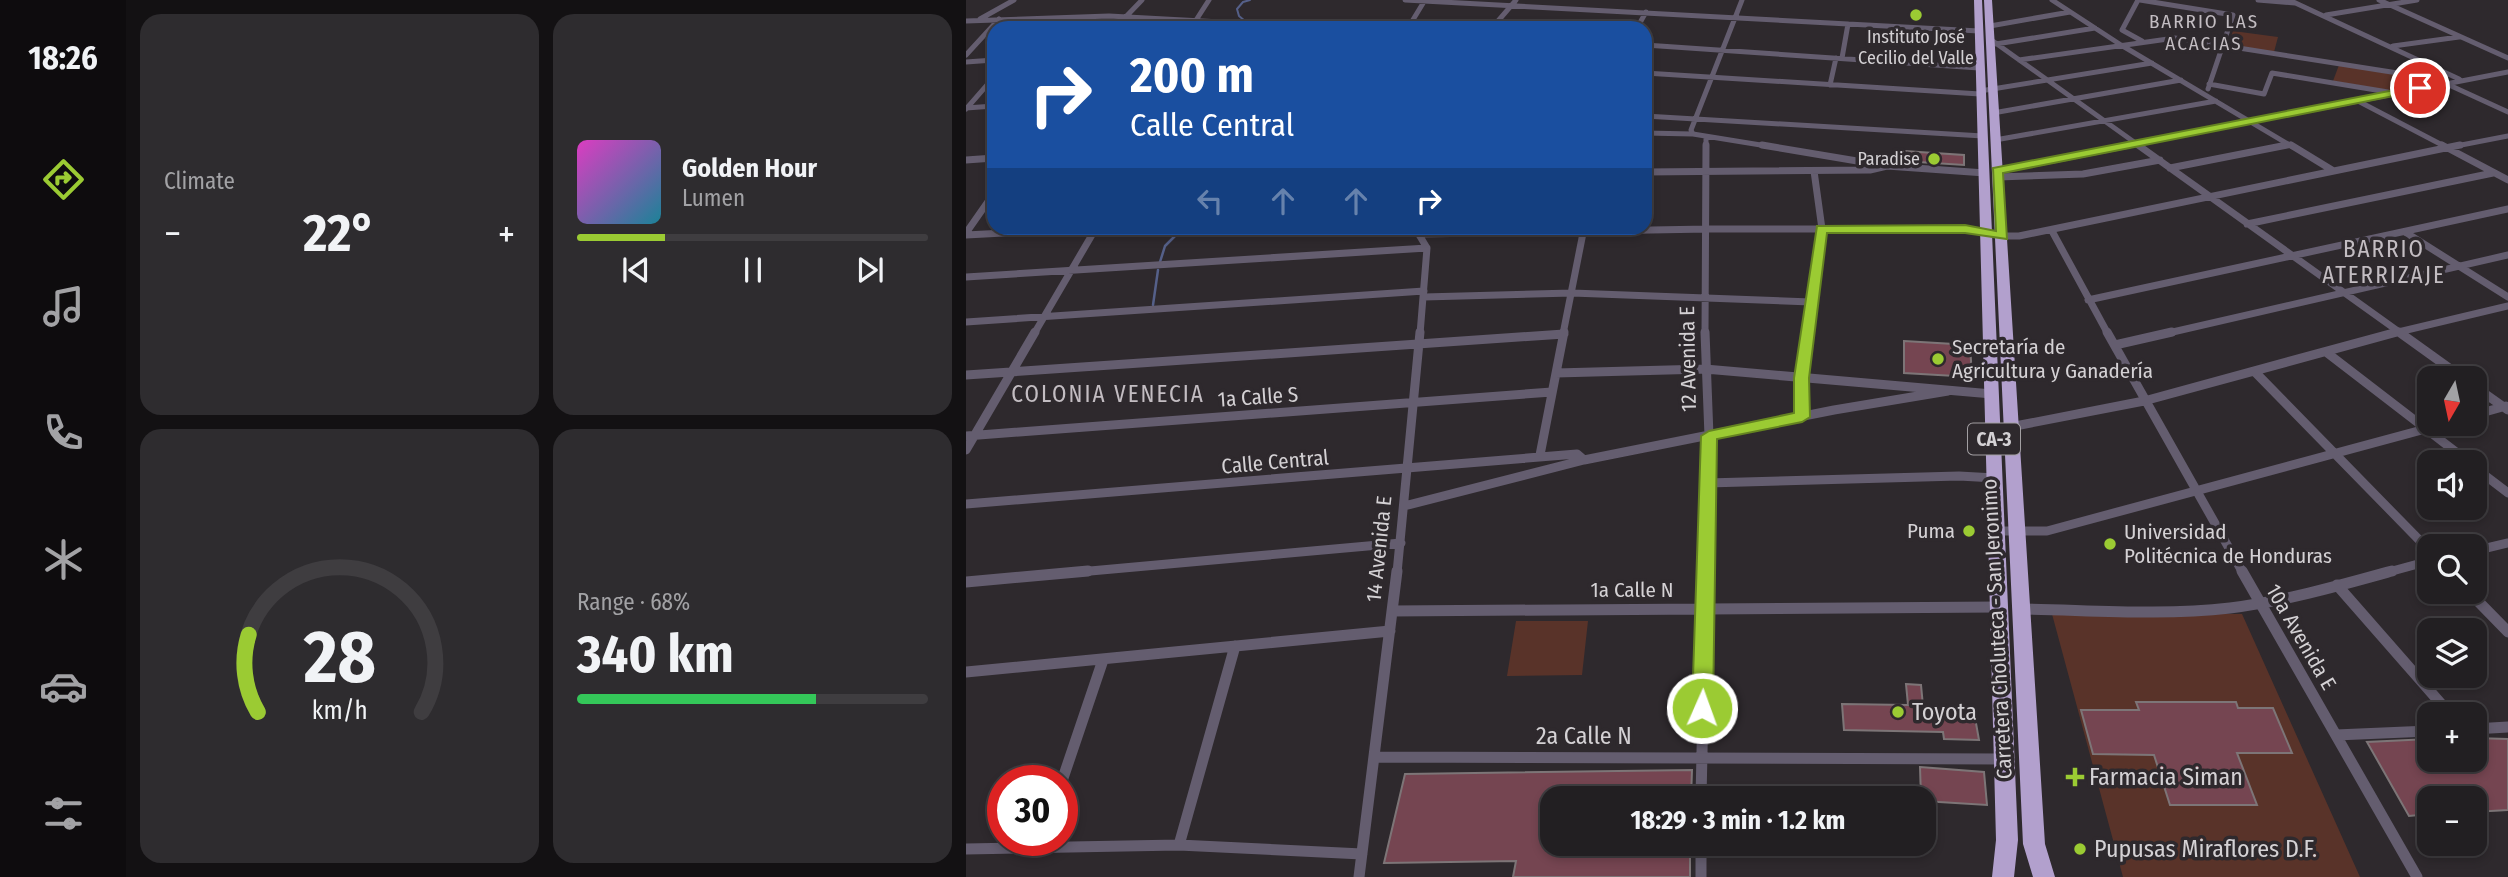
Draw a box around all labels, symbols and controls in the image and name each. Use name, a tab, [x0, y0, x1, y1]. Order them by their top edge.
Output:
marker: Instituto José Cecilio del Valle	[1908, 7, 1924, 23]
district label: BARRIO LAS ACACIAS	[2149, 10, 2259, 55]
place label: Instituto José Cecilio del Valle	[1858, 26, 1974, 69]
text: 18:26	[28, 39, 98, 77]
text: 200 m	[1130, 46, 1254, 105]
icon: right	[1015, 49, 1106, 140]
pin	[2390, 58, 2450, 118]
icon: arrive	[2401, 69, 2439, 107]
text: Calle Central	[1130, 106, 1294, 144]
place label: Paradise	[1857, 148, 1920, 170]
marker: Paradise	[1926, 151, 1942, 167]
text: Golden Hour	[682, 153, 817, 184]
icon: directions	[39, 155, 88, 204]
text: Climate	[164, 167, 235, 195]
icon: left	[1191, 182, 1229, 220]
icon: ahead	[1264, 182, 1302, 220]
icon: ahead	[1337, 182, 1375, 220]
icon: right	[1410, 182, 1448, 220]
text: Lumen	[682, 184, 745, 212]
text: 22°	[303, 202, 376, 265]
text: −	[164, 211, 181, 257]
text: +	[498, 211, 515, 257]
district label: BARRIO ATERRIZAJE	[2322, 235, 2446, 289]
icon: previous	[617, 251, 655, 289]
icon: pause	[734, 251, 772, 289]
icon: next	[851, 251, 889, 289]
icon: music	[39, 282, 88, 331]
street label: 12 Avenida E	[1674, 306, 1702, 412]
place label: Secretaría de Agricultura y Ganadería	[1952, 334, 2153, 384]
marker: Secretaría de Agricultura y Ganadería	[1930, 351, 1946, 367]
north arrow	[2417, 366, 2487, 436]
map controls	[2417, 366, 2487, 856]
district label: COLONIA VENECIA	[1011, 380, 1205, 408]
street label: 1a Calle S	[1217, 381, 1299, 413]
icon: phone	[39, 408, 88, 457]
road number: CA-3	[1968, 424, 2020, 454]
street label: Calle Central	[1220, 444, 1330, 480]
button: sound	[2417, 450, 2487, 520]
street label: Carretera Choluteca - San Jeronimo	[1976, 478, 2018, 780]
street label: 14 Avenida E	[1360, 494, 1398, 603]
place label: Puma	[1907, 518, 1955, 544]
place label: Universidad Politécnica de Honduras	[2124, 519, 2332, 569]
marker: Puma	[1961, 523, 1977, 539]
button: search	[2417, 534, 2487, 604]
icon: climate	[39, 535, 88, 584]
marker: Universidad Politécnica de Honduras	[2102, 536, 2118, 552]
street label: 1a Calle N	[1591, 577, 1674, 603]
street label: 10a Avenida E	[2260, 580, 2342, 695]
text: Range · 68%	[577, 588, 690, 616]
text: 28	[302, 614, 376, 701]
button: layers	[2417, 618, 2487, 688]
text: 340 km	[577, 623, 734, 686]
icon: car	[39, 662, 88, 711]
position arrow	[1665, 671, 1739, 745]
text: km/h	[312, 696, 367, 726]
place label: Toyota	[1912, 698, 1977, 726]
button: +	[2417, 702, 2487, 772]
marker: Toyota	[1890, 704, 1906, 720]
street label: 2a Calle N	[1536, 722, 1632, 750]
place label: Farmacia Siman	[2089, 763, 2243, 791]
speed limit sign: 30	[987, 765, 1078, 856]
marker: Farmacia Siman	[2067, 769, 2083, 785]
button: −	[2417, 786, 2487, 856]
icon: filters	[39, 789, 88, 838]
text: 18:29 · 3 min · 1.2 km	[1631, 805, 1845, 836]
place label: Pupusas Miraflores D.F.	[2094, 835, 2317, 863]
marker: Pupusas Miraflores D.F.	[2072, 841, 2088, 857]

